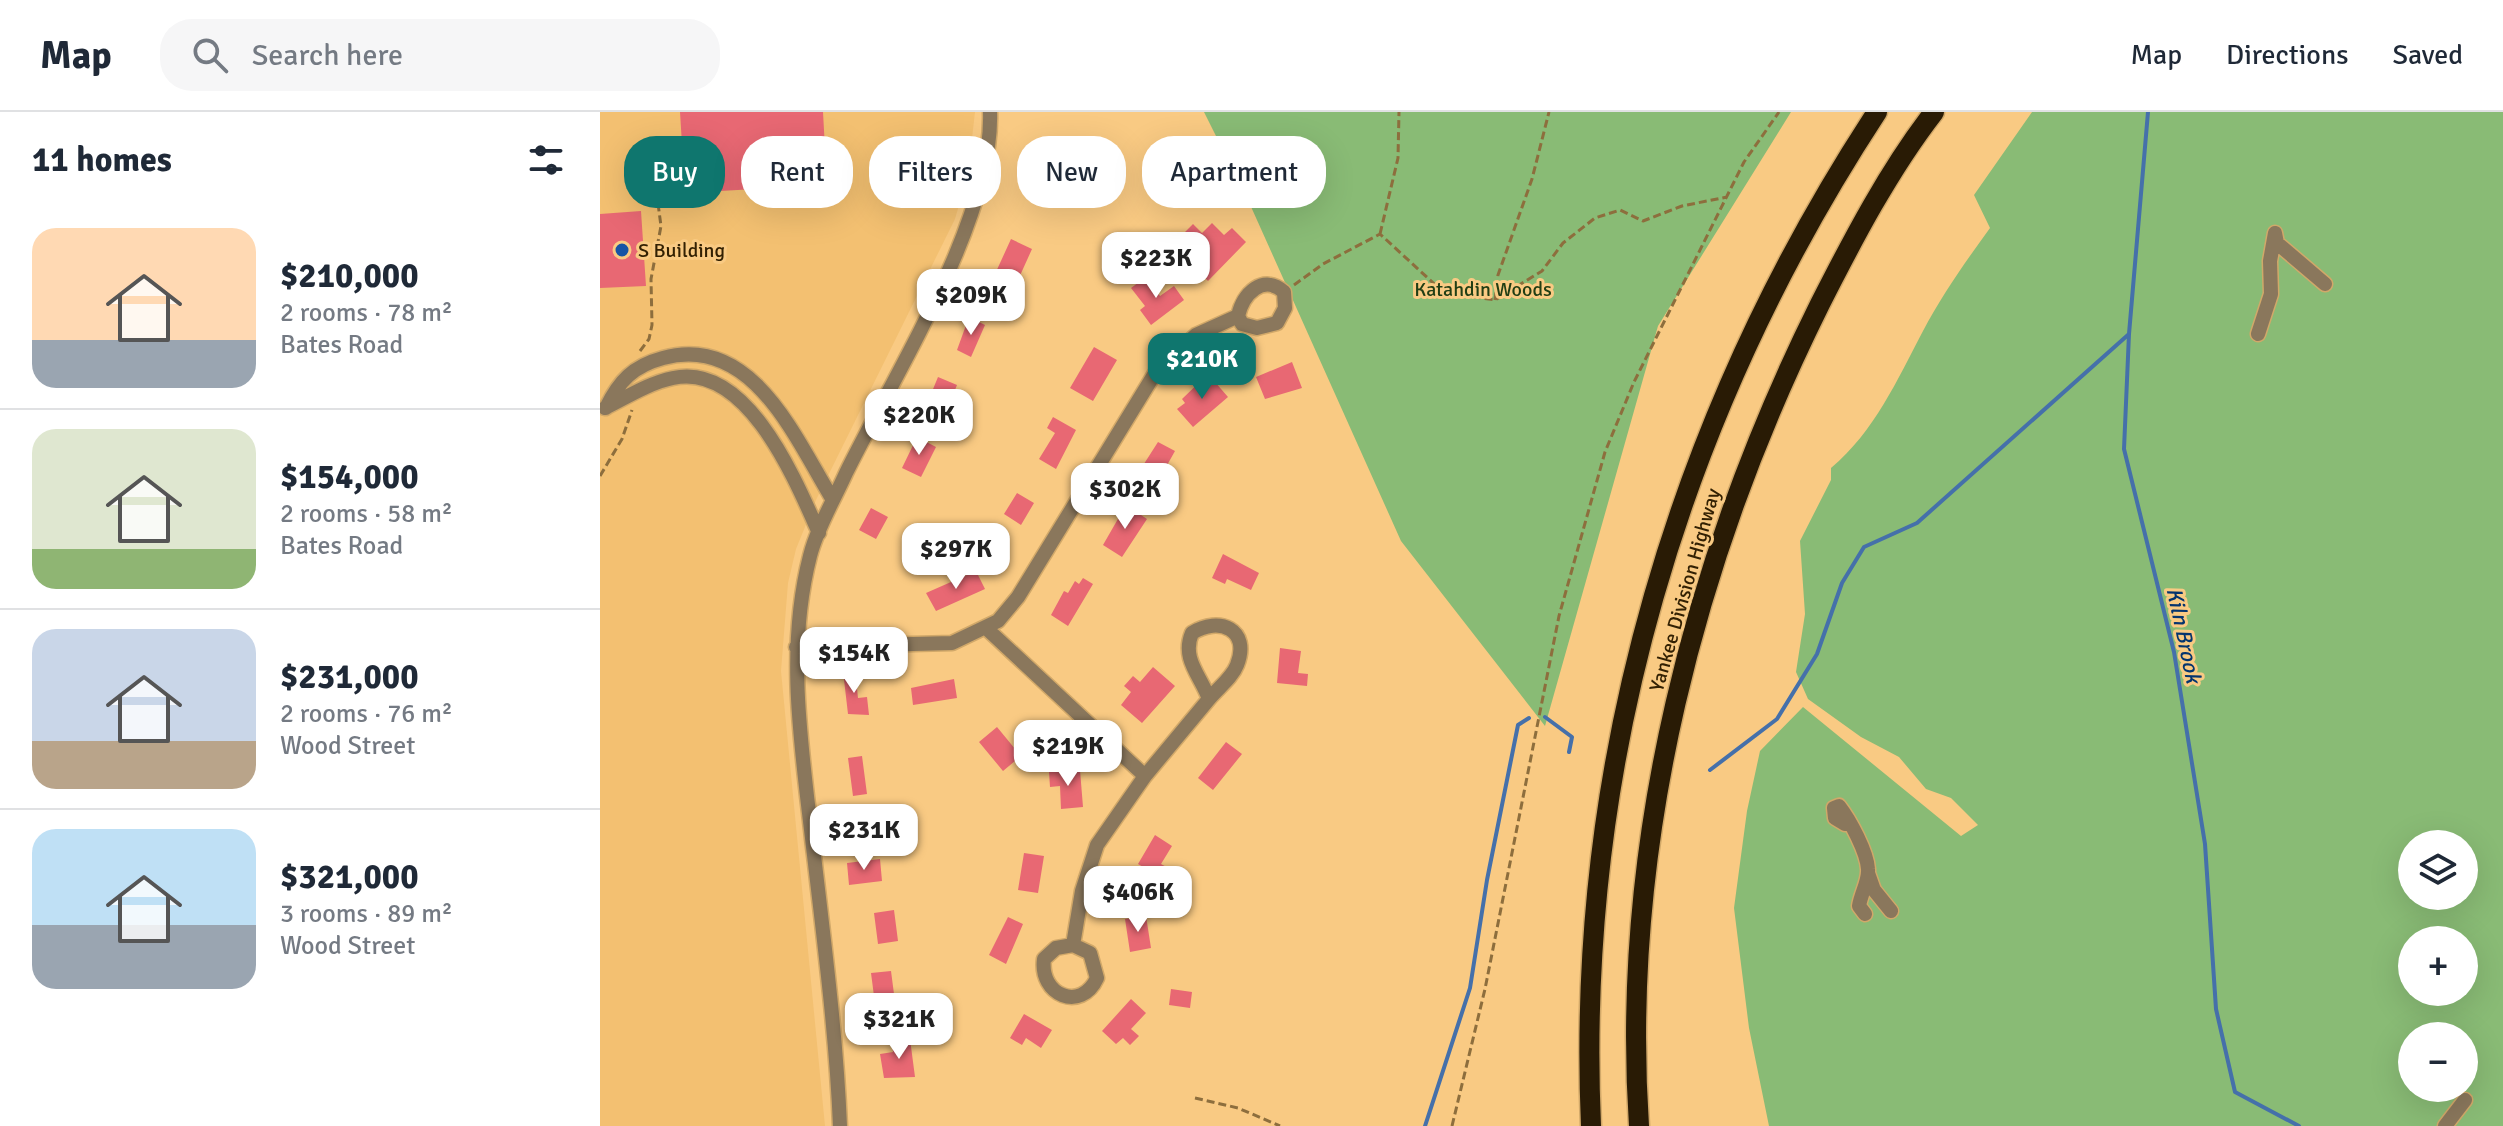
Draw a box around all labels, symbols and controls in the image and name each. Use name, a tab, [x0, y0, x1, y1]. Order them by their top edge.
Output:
search box	[160, 19, 720, 91]
text: Map	[40, 32, 112, 79]
icon: search	[188, 33, 232, 77]
text: Search here	[252, 37, 403, 74]
text: Map	[2130, 38, 2182, 72]
text: Directions	[2226, 38, 2348, 72]
text: Saved	[2392, 38, 2463, 72]
chip: Buy	[624, 136, 725, 208]
chip: Rent	[741, 136, 853, 208]
chip: Filters	[869, 136, 1001, 208]
chip: New	[1017, 136, 1126, 208]
chip: Apartment	[1142, 136, 1326, 208]
icon: filters	[524, 138, 568, 182]
text: 11 homes	[32, 139, 172, 181]
pin: $223K	[1100, 232, 1212, 300]
place label: S Building	[638, 238, 725, 263]
marker: S Building	[613, 241, 631, 259]
text: $223K	[1120, 242, 1192, 274]
text: $210,000	[280, 255, 419, 297]
icon: home	[96, 260, 192, 356]
pin: $209K	[915, 269, 1027, 337]
park label: Katahdin Woods	[1414, 277, 1552, 302]
text: $209K	[935, 279, 1007, 311]
text: 2 rooms · 78 m²	[280, 297, 453, 329]
text: Bates Road	[280, 329, 403, 361]
pin: $210K	[1146, 333, 1258, 401]
text: $210K	[1166, 343, 1238, 375]
pin: $220K	[863, 389, 975, 457]
text: $220K	[883, 399, 955, 431]
text: $154,000	[280, 456, 419, 498]
icon: home	[96, 461, 192, 557]
pin: $302K	[1069, 463, 1181, 531]
text: $302K	[1089, 473, 1161, 505]
street label: Yankee Division Highway	[1644, 485, 1726, 694]
text: 2 rooms · 58 m²	[280, 498, 453, 530]
pin: $297K	[900, 523, 1012, 591]
text: Bates Road	[280, 530, 403, 562]
text: $297K	[920, 533, 992, 565]
water label: Kiln Brook	[2161, 585, 2208, 687]
pin: $154K	[798, 627, 910, 695]
text: $154K	[818, 637, 890, 669]
text: $231,000	[280, 656, 419, 698]
icon: home	[96, 661, 192, 757]
text: 2 rooms · 76 m²	[280, 698, 453, 730]
pin: $219K	[1012, 720, 1124, 788]
text: Wood Street	[280, 730, 415, 762]
text: $219K	[1032, 730, 1104, 762]
pin: $231K	[808, 804, 920, 872]
text: $231K	[828, 814, 900, 846]
map controls	[2398, 830, 2478, 1102]
button: layers	[2398, 830, 2478, 910]
text: $321,000	[280, 856, 419, 898]
icon: home	[96, 861, 192, 957]
pin: $406K	[1082, 866, 1194, 934]
text: $406K	[1102, 876, 1174, 908]
text: 3 rooms · 89 m²	[280, 898, 453, 930]
button: +	[2398, 926, 2478, 1006]
text: Wood Street	[280, 930, 415, 962]
pin: $321K	[843, 993, 955, 1061]
text: $321K	[863, 1003, 935, 1035]
button: −	[2398, 1022, 2478, 1102]

